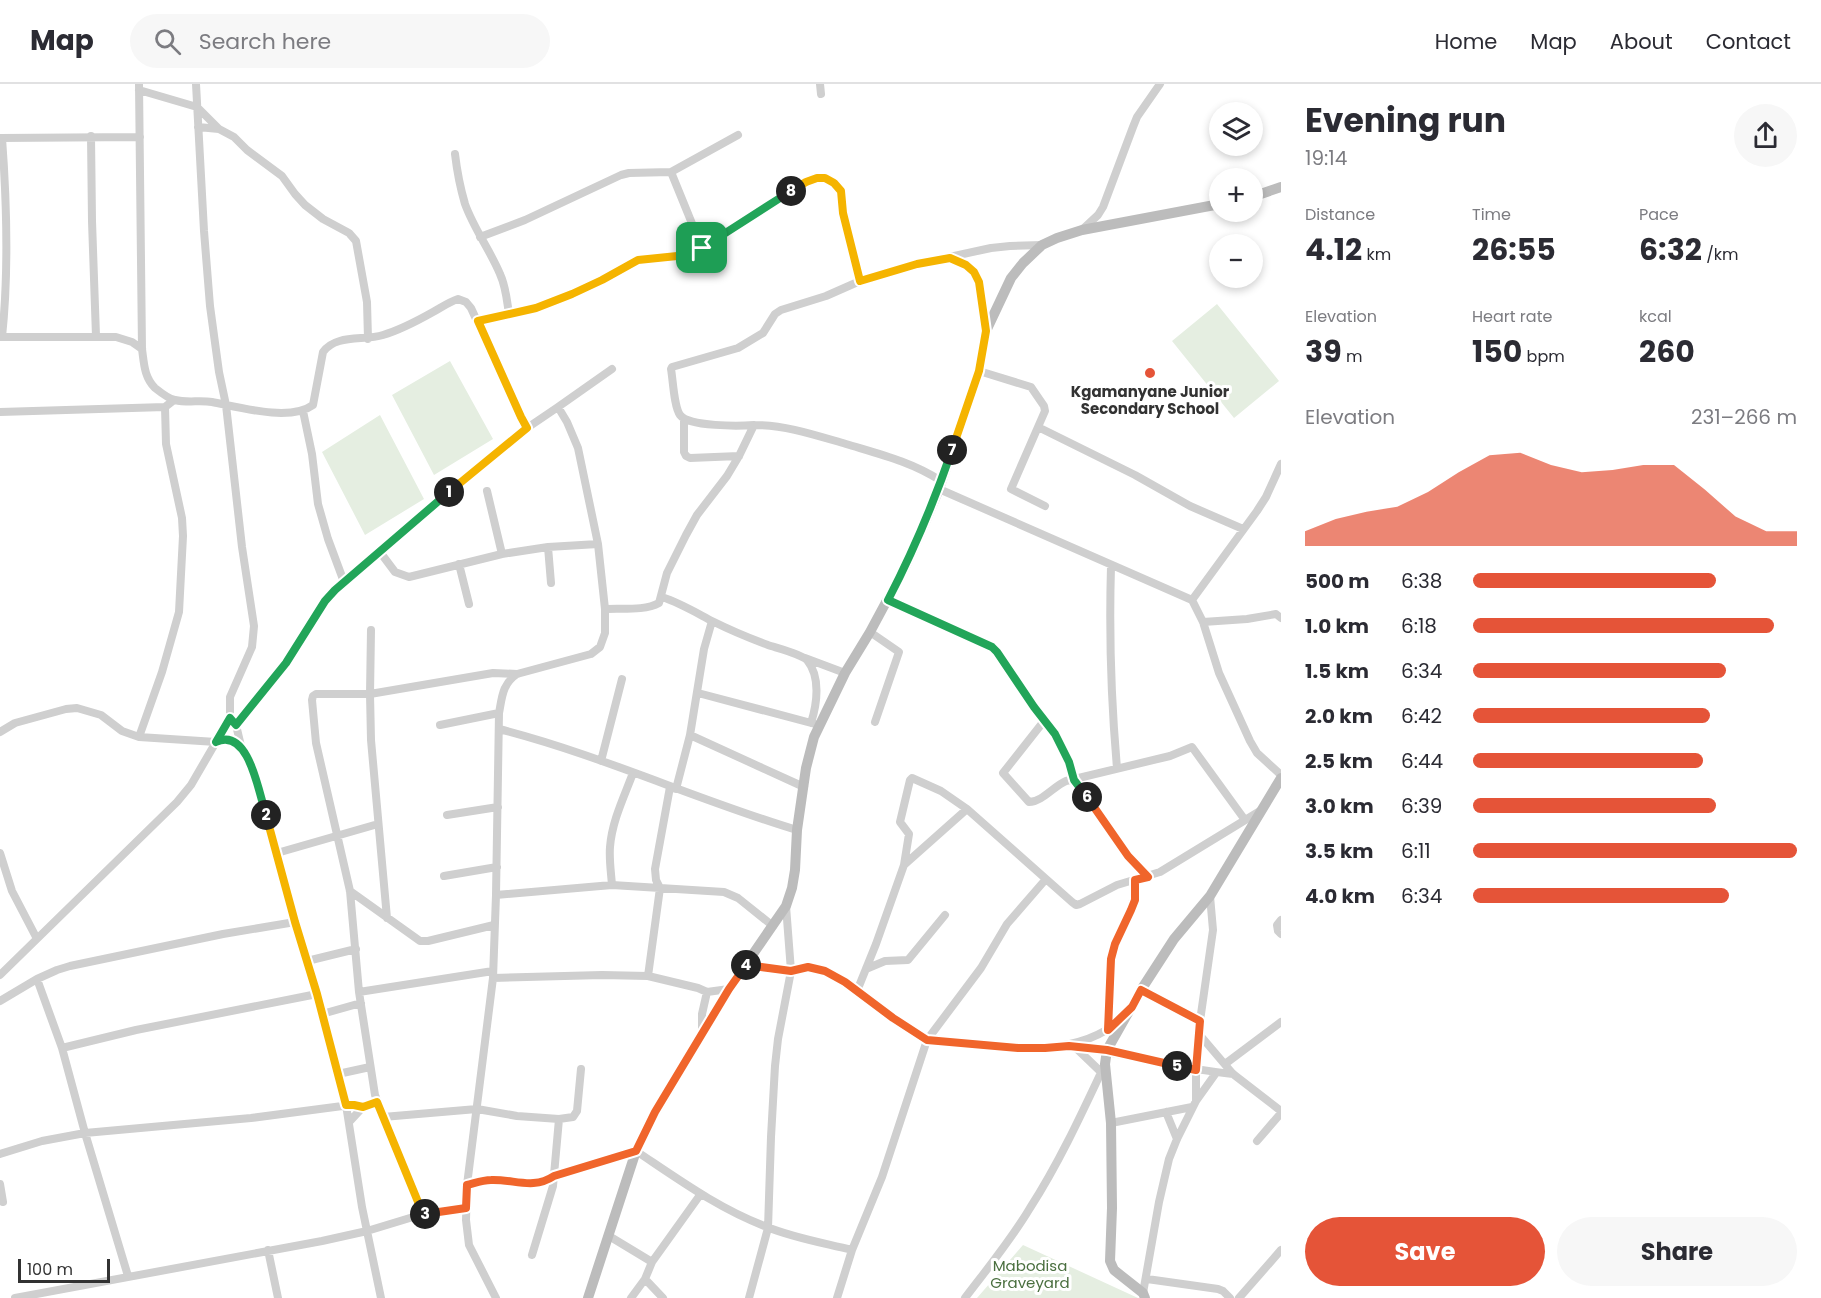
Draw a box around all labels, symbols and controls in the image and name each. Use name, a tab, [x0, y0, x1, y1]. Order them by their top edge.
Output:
search box	[130, 14, 550, 68]
text: Map	[30, 21, 94, 60]
icon: search	[151, 25, 184, 58]
text: Search here	[199, 26, 331, 57]
text: Home	[1435, 27, 1497, 56]
text: Map	[1530, 27, 1577, 56]
text: About	[1610, 27, 1673, 56]
text: Contact	[1706, 27, 1791, 56]
text: Evening run	[1305, 97, 1506, 144]
map controls	[1209, 102, 1263, 288]
button: layers	[1209, 102, 1263, 156]
button: share	[1734, 104, 1797, 167]
text: 19:14	[1305, 144, 1347, 172]
button: +	[1209, 168, 1263, 222]
pin: 8	[776, 176, 806, 206]
text: 8	[786, 179, 796, 202]
text: Distance	[1305, 203, 1375, 226]
text: Time	[1472, 203, 1511, 226]
text: Pace	[1639, 203, 1679, 226]
pin	[676, 222, 727, 273]
text: 4.12	[1305, 228, 1362, 271]
text: 26:55	[1472, 228, 1556, 271]
text: 6:32	[1639, 228, 1702, 271]
icon: arrive	[685, 231, 718, 264]
button: −	[1209, 234, 1263, 288]
text: km	[1362, 243, 1391, 266]
text: /km	[1702, 243, 1739, 266]
text: Elevation	[1305, 305, 1377, 328]
text: Heart rate	[1472, 305, 1552, 328]
text: kcal	[1639, 305, 1672, 328]
text: 39	[1305, 330, 1342, 373]
text: 150	[1472, 330, 1522, 373]
text: 260	[1639, 330, 1695, 373]
text: m	[1342, 345, 1362, 368]
text: bpm	[1522, 345, 1565, 368]
marker: Kgamanyane Junior Secondary School	[1143, 366, 1157, 380]
place label: Kgamanyane Junior Secondary School	[1071, 381, 1230, 419]
text: Elevation	[1305, 403, 1395, 431]
text: 231–266 m	[1691, 403, 1797, 431]
pin: 7	[937, 435, 967, 465]
text: 7	[948, 438, 956, 461]
pin: 1	[434, 477, 464, 507]
text: 1	[446, 480, 452, 503]
text: 500 m	[1305, 567, 1370, 595]
text: 6:38	[1401, 567, 1442, 595]
text: 1.0 km	[1305, 612, 1369, 640]
text: 6:18	[1401, 612, 1437, 640]
text: 1.5 km	[1305, 657, 1369, 685]
text: 6:34	[1401, 657, 1442, 685]
text: 2.0 km	[1305, 702, 1373, 730]
text: 6:42	[1401, 702, 1442, 730]
text: 2.5 km	[1305, 747, 1373, 775]
text: 6:44	[1401, 747, 1443, 775]
pin: 6	[1072, 782, 1102, 812]
text: 6	[1082, 785, 1092, 808]
text: 3.0 km	[1305, 792, 1374, 820]
text: 6:39	[1401, 792, 1442, 820]
pin: 2	[251, 800, 281, 830]
text: 2	[261, 803, 271, 826]
text: 3.5 km	[1305, 837, 1374, 865]
text: 6:11	[1401, 837, 1431, 865]
text: 4.0 km	[1305, 882, 1375, 910]
text: 6:34	[1401, 882, 1442, 910]
pin: 4	[731, 950, 761, 980]
text: 4	[741, 953, 751, 976]
pin: 5	[1162, 1051, 1192, 1081]
text: 5	[1172, 1054, 1182, 1077]
pin: 3	[410, 1199, 440, 1229]
text: 3	[420, 1202, 430, 1225]
button: Save	[1305, 1217, 1545, 1286]
button: Share	[1557, 1217, 1797, 1286]
park label: Mabodisa Graveyard	[990, 1255, 1070, 1293]
scale bar	[18, 1256, 110, 1284]
text: 100 m	[27, 1258, 73, 1281]

